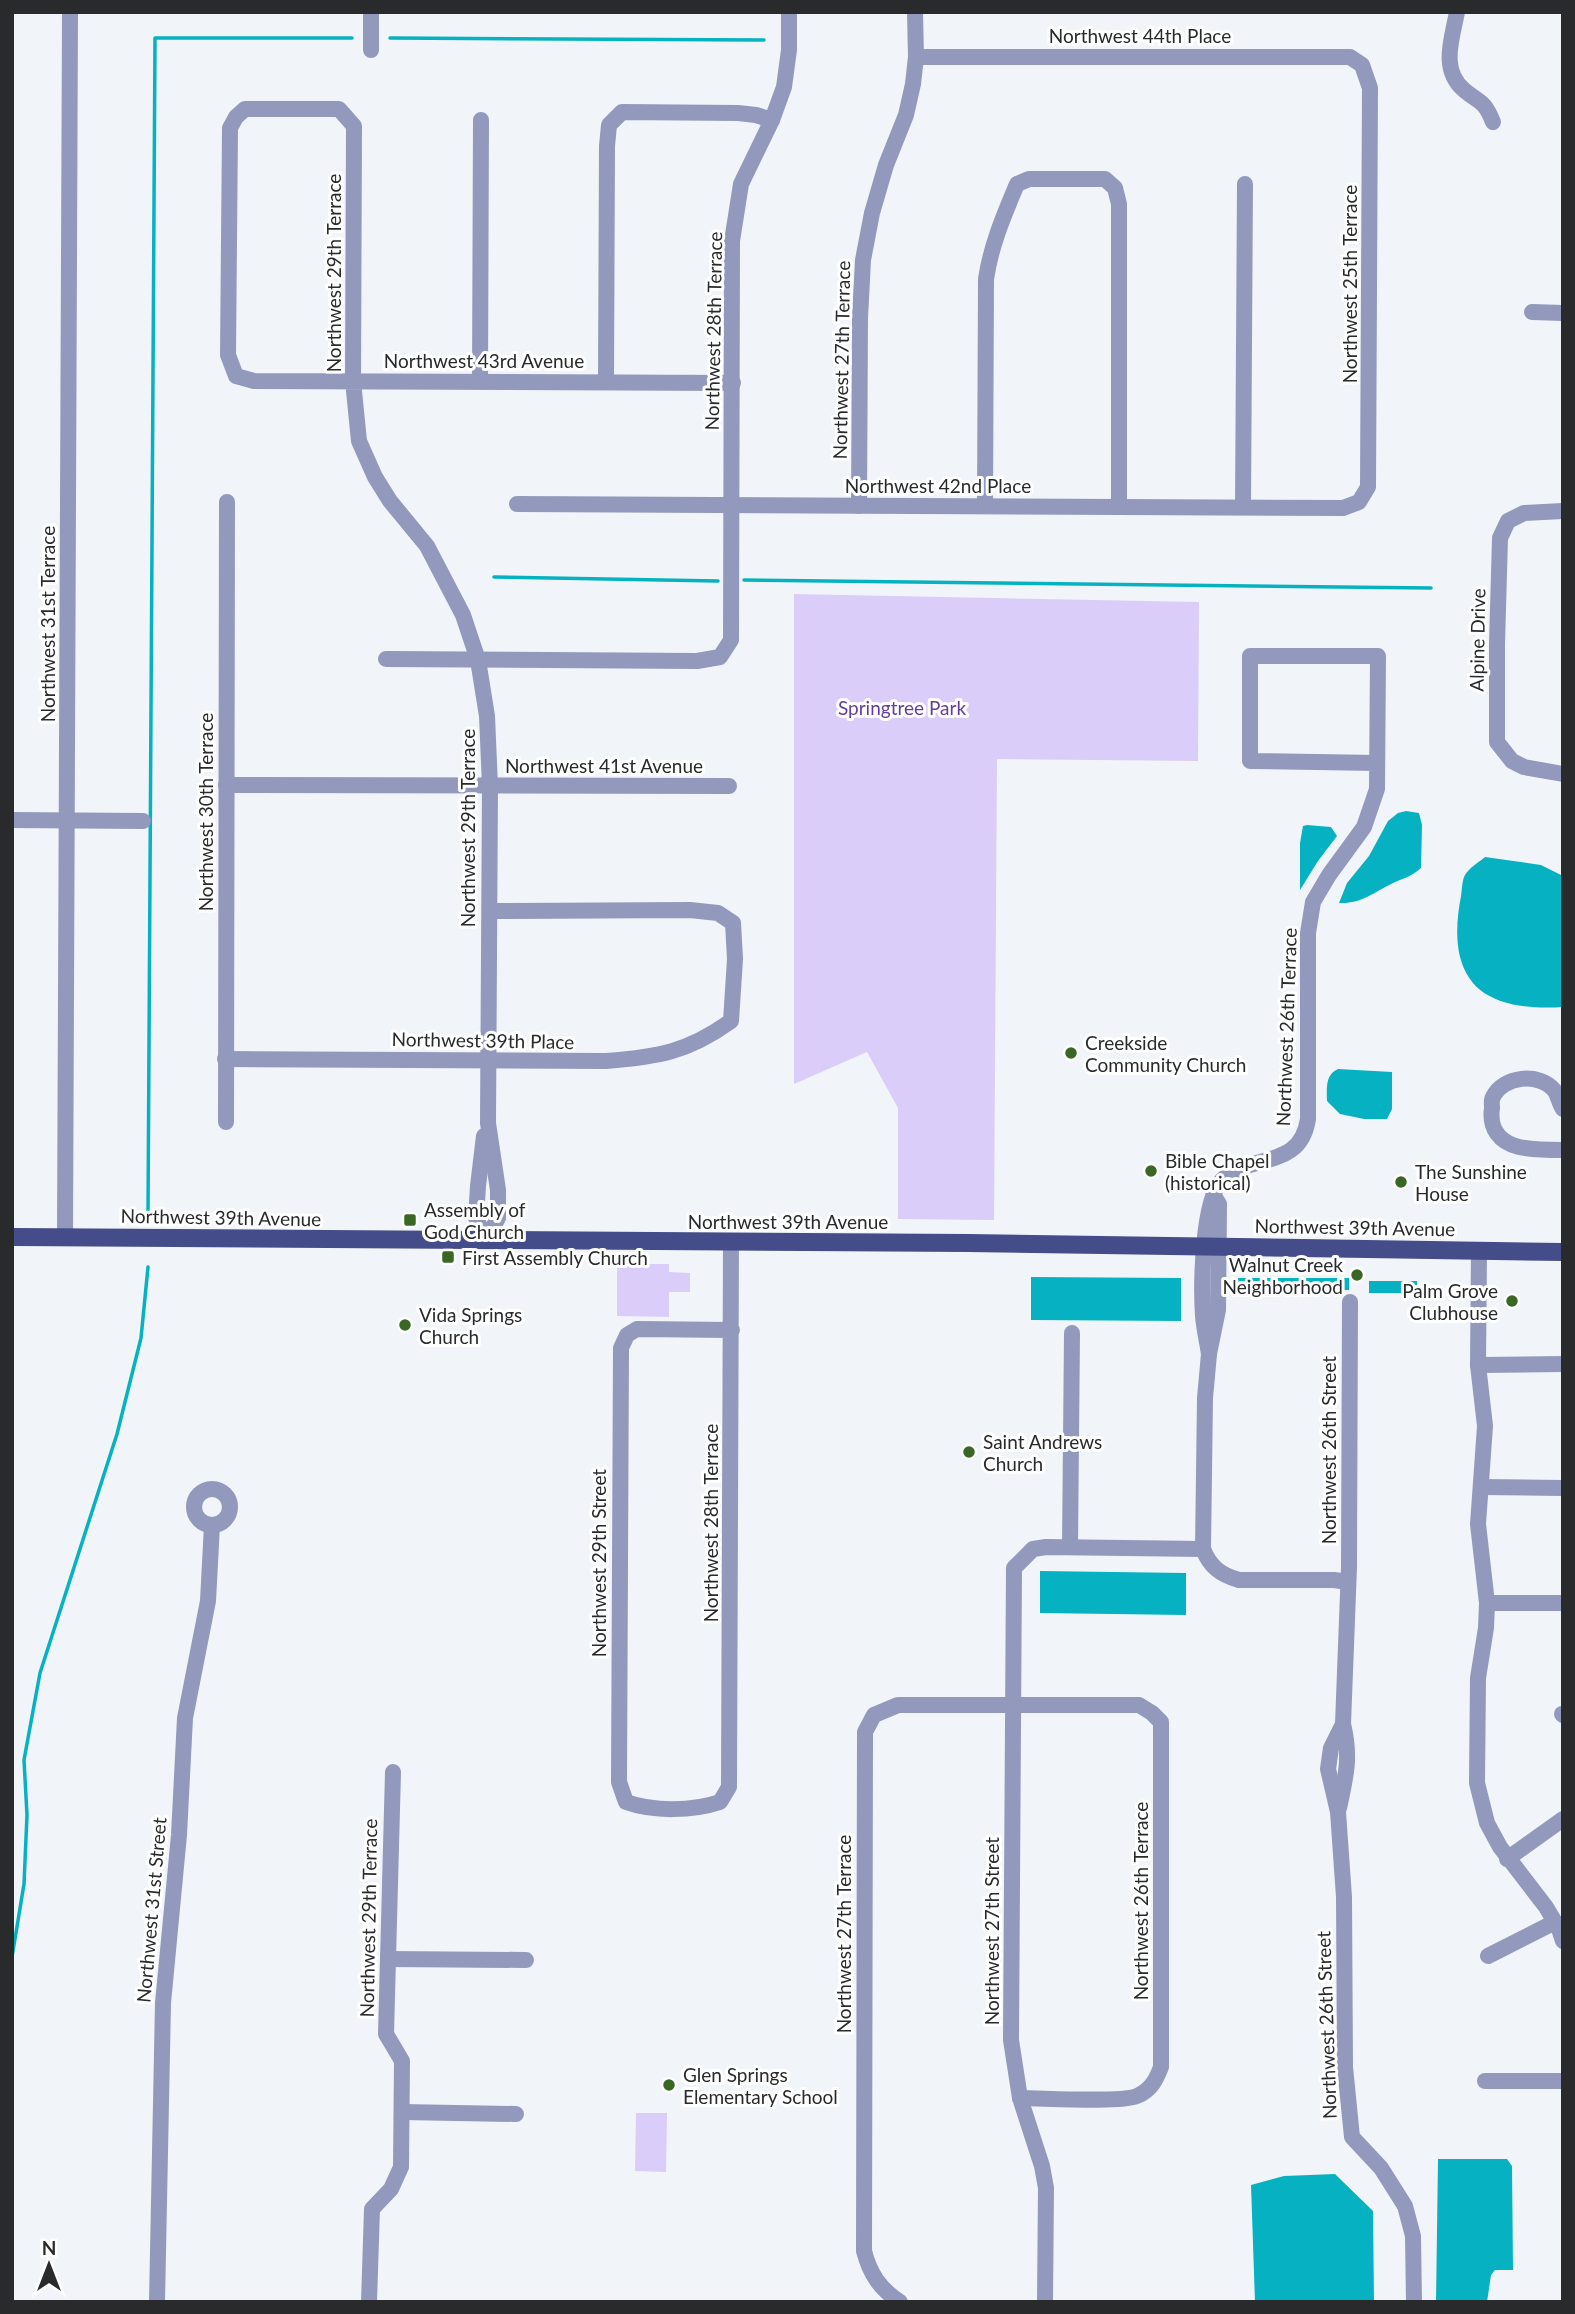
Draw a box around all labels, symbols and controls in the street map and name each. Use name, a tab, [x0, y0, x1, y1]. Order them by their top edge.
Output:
street label: Northwest 44th Place	[1049, 24, 1231, 47]
street label: Northwest 29th Terrace	[322, 174, 345, 372]
street label: Northwest 25th Terrace	[1338, 185, 1361, 383]
street label: Northwest 28th Terrace	[700, 231, 726, 431]
street label: Northwest 27th Terrace	[828, 260, 854, 460]
street label: Northwest 43rd Avenue	[384, 349, 584, 372]
street label: Northwest 42nd Place	[845, 474, 1031, 497]
street label: Northwest 31st Terrace	[36, 526, 59, 722]
street label: Alpine Drive	[1465, 588, 1489, 692]
park label: Springtree Park	[838, 696, 966, 719]
street label: Northwest 30th Terrace	[194, 713, 217, 911]
street label: Northwest 29th Terrace	[456, 729, 479, 927]
street label: Northwest 41st Avenue	[505, 754, 703, 777]
street label: Northwest 26th Terrace	[1271, 927, 1301, 1127]
street label: Northwest 39th Place	[392, 1027, 574, 1053]
place label: Creekside Community Church	[1085, 1031, 1246, 1076]
marker: Creekside Community Church	[1063, 1045, 1079, 1061]
place label: Bible Chapel (historical)	[1165, 1149, 1270, 1194]
place label: The Sunshine House	[1415, 1160, 1527, 1205]
marker: Bible Chapel (historical)	[1143, 1163, 1159, 1179]
marker: The Sunshine House	[1393, 1174, 1409, 1190]
place label: Assembly of God Church	[424, 1198, 526, 1243]
street label: Northwest 39th Avenue	[121, 1204, 321, 1230]
street label: Northwest 39th Avenue	[688, 1210, 888, 1233]
marker: Assembly of God Church	[402, 1212, 418, 1228]
street label: Northwest 39th Avenue	[1255, 1214, 1455, 1240]
place label: First Assembly Church	[462, 1246, 648, 1269]
marker: First Assembly Church	[440, 1249, 456, 1265]
place label: Walnut Creek Neighborhood	[1223, 1253, 1343, 1298]
marker: Walnut Creek Neighborhood	[1349, 1267, 1365, 1283]
place label: Palm Grove Clubhouse	[1402, 1279, 1498, 1324]
marker: Palm Grove Clubhouse	[1504, 1293, 1520, 1309]
place label: Vida Springs Church	[419, 1303, 522, 1348]
marker: Vida Springs Church	[397, 1317, 413, 1333]
street label: Northwest 26th Street	[1317, 1356, 1340, 1544]
street label: Northwest 28th Terrace	[699, 1424, 722, 1622]
place label: Saint Andrews Church	[983, 1430, 1102, 1475]
marker: Saint Andrews Church	[961, 1444, 977, 1460]
street label: Northwest 29th Street	[587, 1469, 610, 1657]
street label: Northwest 26th Terrace	[1129, 1802, 1152, 2000]
street label: Northwest 31st Street	[131, 1816, 171, 2004]
street label: Northwest 29th Terrace	[355, 1818, 381, 2018]
street label: Northwest 27th Terrace	[832, 1835, 855, 2033]
street label: Northwest 27th Street	[980, 1837, 1003, 2025]
street label: Northwest 26th Street	[1311, 1930, 1341, 2120]
place label: Glen Springs Elementary School	[683, 2063, 838, 2108]
marker: Glen Springs Elementary School	[661, 2077, 677, 2093]
north arrow	[14, 2230, 84, 2300]
text: N	[42, 2236, 56, 2259]

